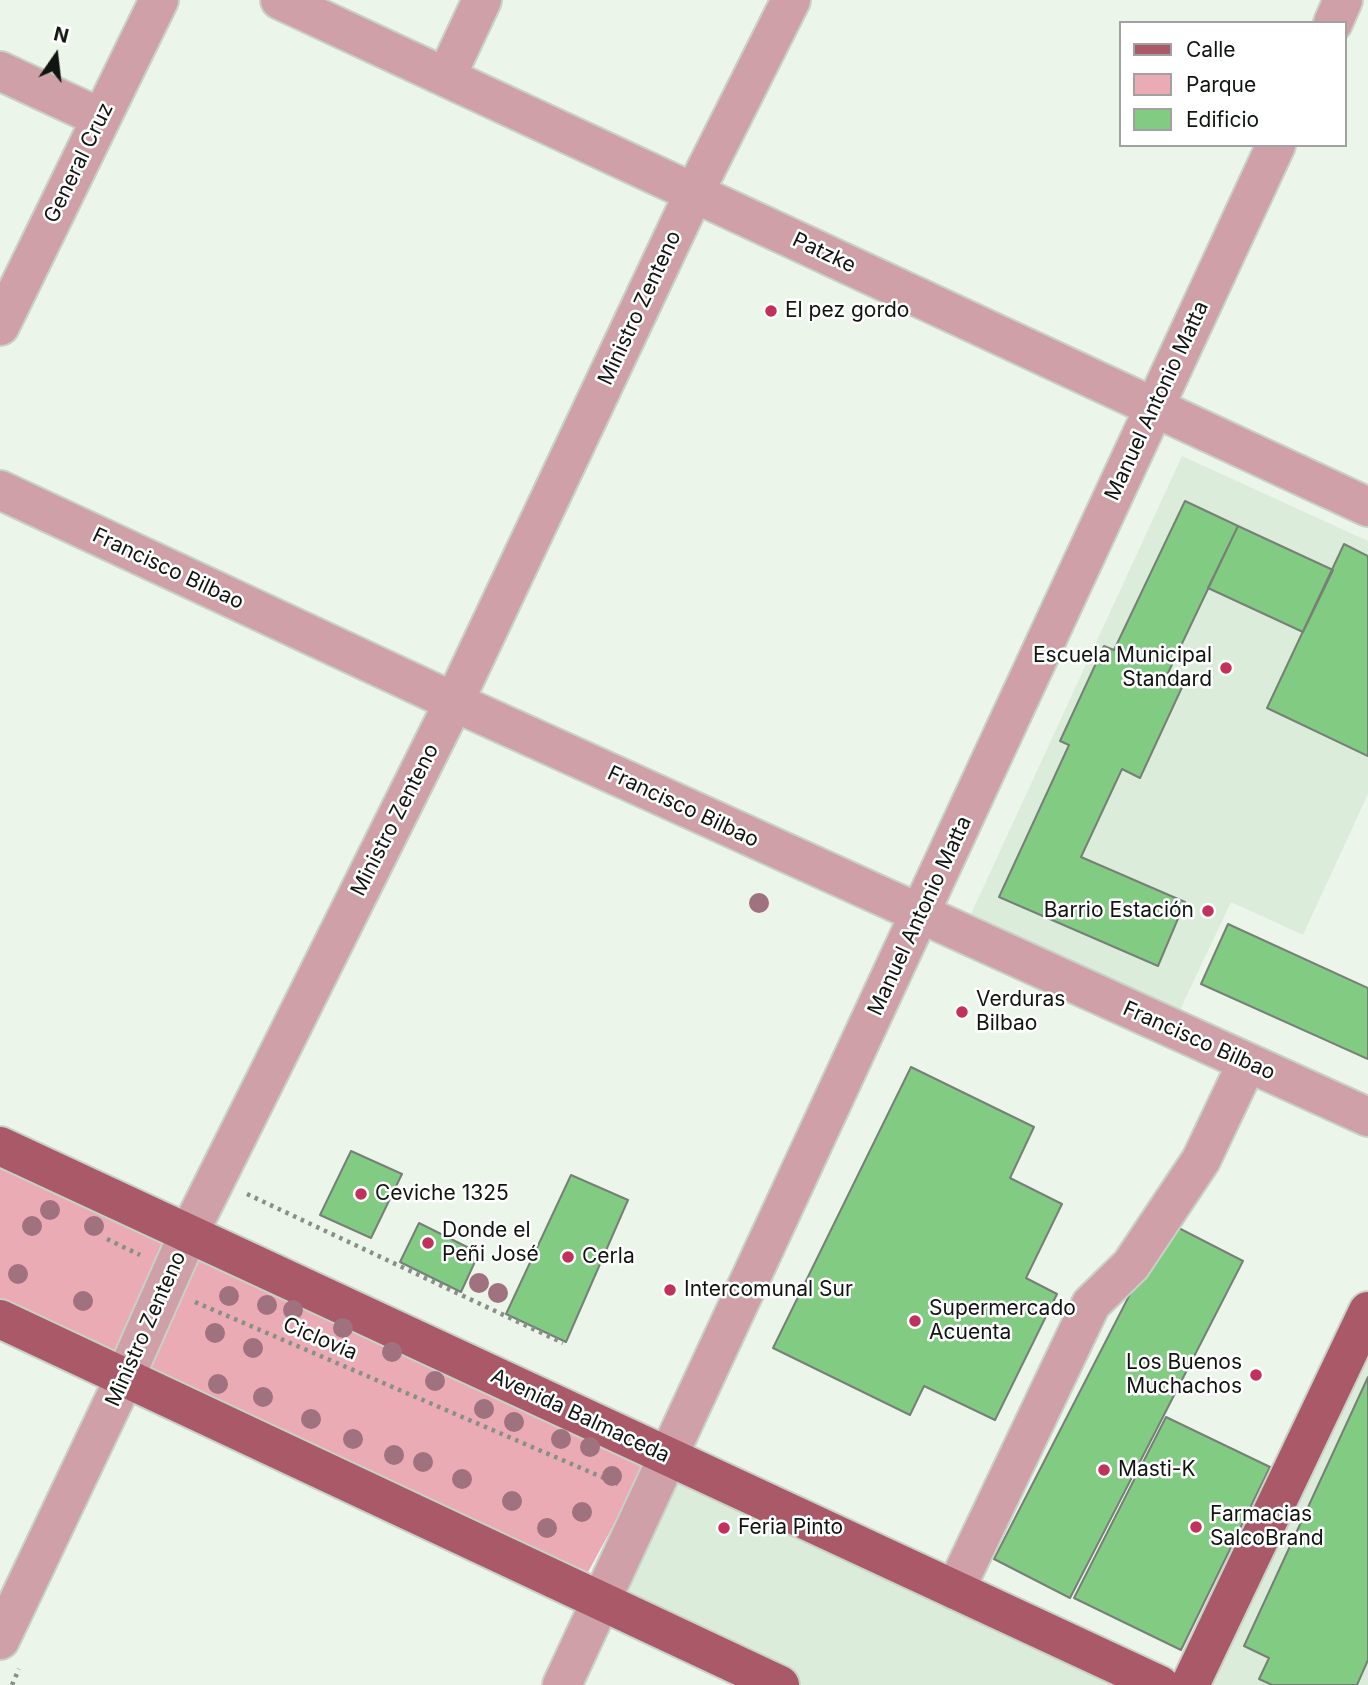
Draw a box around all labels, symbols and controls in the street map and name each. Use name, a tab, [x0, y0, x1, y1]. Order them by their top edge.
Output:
north arrow	[21, 21, 91, 91]
legend	[1120, 21, 1347, 147]
text: N	[51, 22, 71, 48]
text: Calle	[1186, 37, 1236, 62]
text: Parque	[1186, 72, 1256, 97]
street label: General Cruz	[39, 99, 119, 227]
text: Edificio	[1186, 107, 1259, 132]
street label: Ministro Zenteno	[593, 227, 687, 389]
street label: Patzke	[788, 227, 860, 279]
street label: Manuel Antonio Matta	[1100, 297, 1214, 505]
place label: El pez gordo	[785, 298, 909, 324]
marker: El pez gordo	[763, 303, 779, 319]
street label: Francisco Bilbao	[88, 523, 248, 615]
place label: Escuela Municipal Standard	[1033, 643, 1212, 693]
marker: Escuela Municipal Standard	[1218, 660, 1234, 676]
street label: Ministro Zenteno	[346, 740, 444, 900]
street label: Francisco Bilbao	[603, 761, 763, 853]
street label: Manuel Antonio Matta	[863, 812, 977, 1020]
place label: Barrio Estación	[1044, 898, 1194, 924]
marker: Barrio Estación	[1200, 903, 1216, 919]
place label: Verduras Bilbao	[976, 987, 1065, 1037]
street label: Francisco Bilbao	[1119, 996, 1279, 1086]
marker: Verduras Bilbao	[954, 1004, 970, 1020]
place label: Ceviche 1325	[375, 1181, 509, 1207]
marker: Ceviche 1325	[353, 1186, 369, 1202]
place label: Donde el Peñi José	[442, 1218, 539, 1268]
marker: Donde el Peñi José	[420, 1235, 436, 1251]
place label: Cerla	[582, 1244, 635, 1270]
street label: Ministro Zenteno	[100, 1247, 192, 1411]
marker: Cerla	[560, 1249, 576, 1265]
place label: Intercomunal Sur	[684, 1277, 853, 1303]
marker: Intercomunal Sur	[662, 1282, 678, 1298]
place label: Supermercado Acuenta	[929, 1296, 1076, 1346]
street label: Ciclovia	[279, 1312, 361, 1366]
marker: Supermercado Acuenta	[907, 1313, 923, 1329]
place label: Los Buenos Muchachos	[1126, 1350, 1242, 1400]
street label: Avenida Balmaceda	[487, 1363, 673, 1469]
marker: Los Buenos Muchachos	[1248, 1367, 1264, 1383]
place label: Masti-K	[1118, 1457, 1196, 1483]
marker: Masti-K	[1096, 1462, 1112, 1478]
place label: Farmacias SalcoBrand	[1210, 1502, 1324, 1552]
place label: Feria Pinto	[738, 1515, 843, 1541]
marker: Farmacias SalcoBrand	[1188, 1519, 1204, 1535]
marker: Feria Pinto	[716, 1520, 732, 1536]

